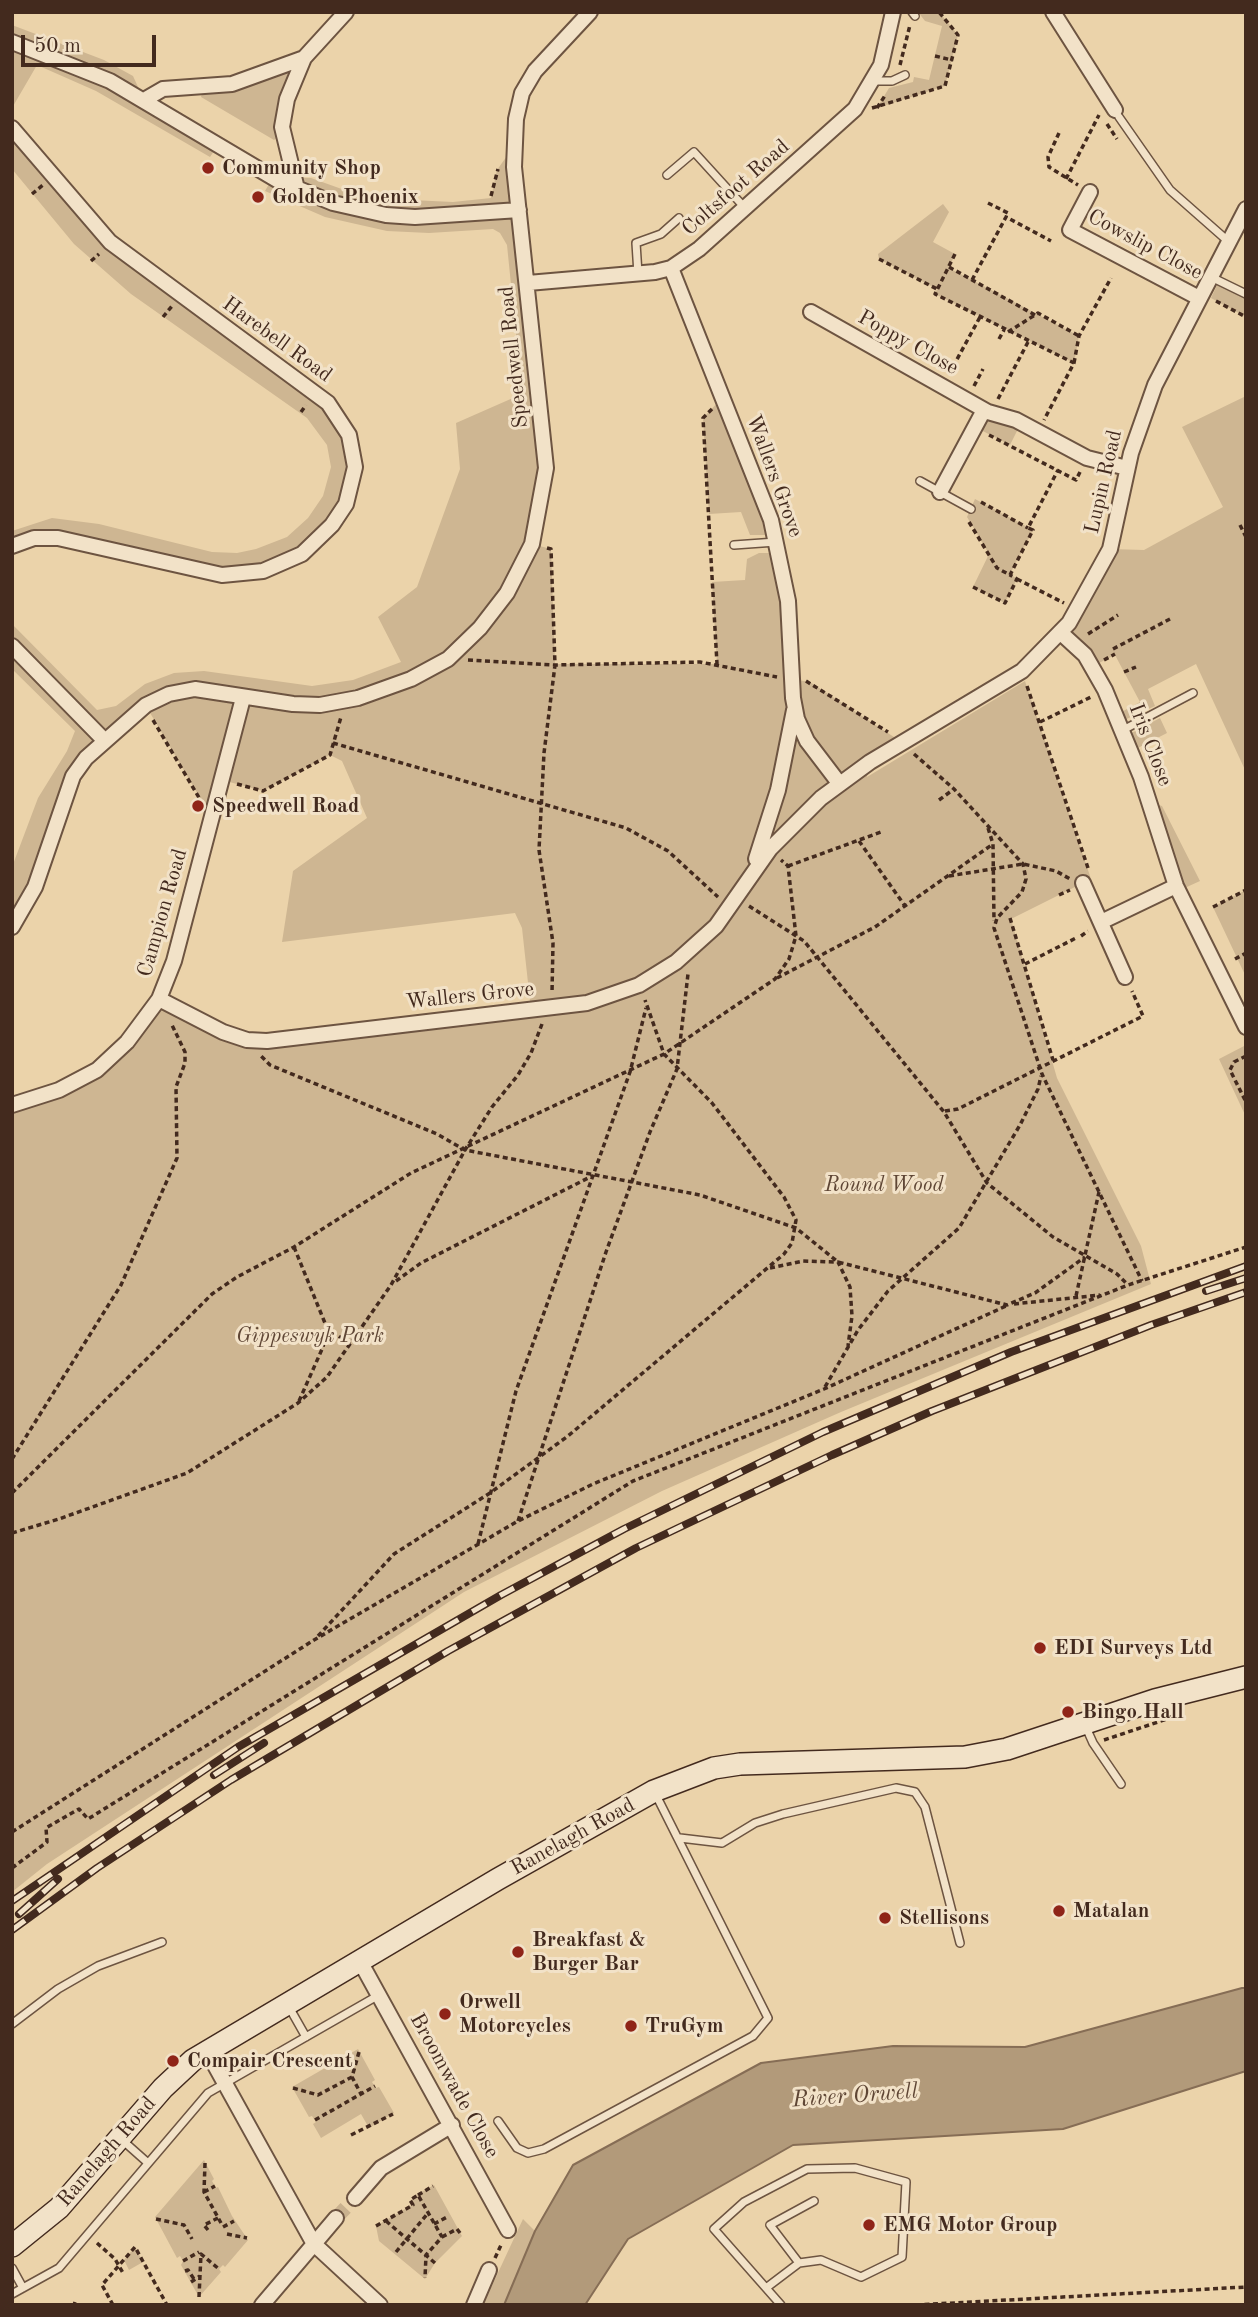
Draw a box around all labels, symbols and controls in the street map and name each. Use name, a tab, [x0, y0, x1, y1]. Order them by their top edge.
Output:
scale bar	[24, 21, 159, 65]
text: 50 m	[34, 36, 81, 57]
street label: Coltsfoot Road	[677, 134, 795, 242]
place label: Community Shop	[222, 155, 381, 181]
marker: Community Shop	[200, 160, 216, 176]
place label: Golden Phoenix	[272, 184, 419, 210]
marker: Golden Phoenix	[250, 189, 266, 205]
street label: Cowslip Close	[1083, 204, 1207, 286]
street label: Speedwell Road	[494, 285, 534, 429]
street label: Harebell Road	[217, 292, 337, 388]
street label: Poppy Close	[853, 305, 963, 381]
street label: Wallers Grove	[740, 411, 808, 541]
street label: Lupin Road	[1080, 428, 1128, 536]
street label: Iris Close	[1123, 700, 1177, 790]
place label: Speedwell Road	[212, 793, 359, 819]
marker: Speedwell Road	[190, 798, 206, 814]
street label: Campion Road	[133, 846, 193, 980]
street label: Wallers Grove	[405, 977, 535, 1015]
park label: Round Wood	[824, 1172, 944, 1198]
park label: Gippeswyk Park	[236, 1323, 384, 1349]
place label: EDI Surveys Ltd	[1054, 1635, 1213, 1661]
marker: EDI Surveys Ltd	[1032, 1640, 1048, 1656]
place label: Bingo Hall	[1082, 1699, 1184, 1725]
marker: Bingo Hall	[1060, 1704, 1076, 1720]
street label: Ranelagh Road	[507, 1793, 639, 1881]
place label: Matalan	[1073, 1898, 1149, 1924]
marker: Matalan	[1051, 1903, 1067, 1919]
place label: Stellisons	[899, 1905, 989, 1931]
marker: Stellisons	[877, 1910, 893, 1926]
place label: Breakfast & Burger Bar	[532, 1927, 645, 1977]
marker: Breakfast & Burger Bar	[510, 1944, 526, 1960]
place label: Orwell Motorcycles	[459, 1989, 571, 2039]
marker: Orwell Motorcycles	[437, 2006, 453, 2022]
street label: Broomwade Close	[404, 2009, 504, 2163]
place label: TruGym	[645, 2013, 724, 2039]
marker: TruGym	[623, 2018, 639, 2034]
place label: Compair Crescent	[187, 2048, 353, 2074]
marker: Compair Crescent	[165, 2053, 181, 2069]
water label: River Orwell	[791, 2078, 919, 2114]
street label: Ranelagh Road	[52, 2092, 162, 2212]
place label: EMG Motor Group	[883, 2212, 1057, 2238]
marker: EMG Motor Group	[861, 2217, 877, 2233]

